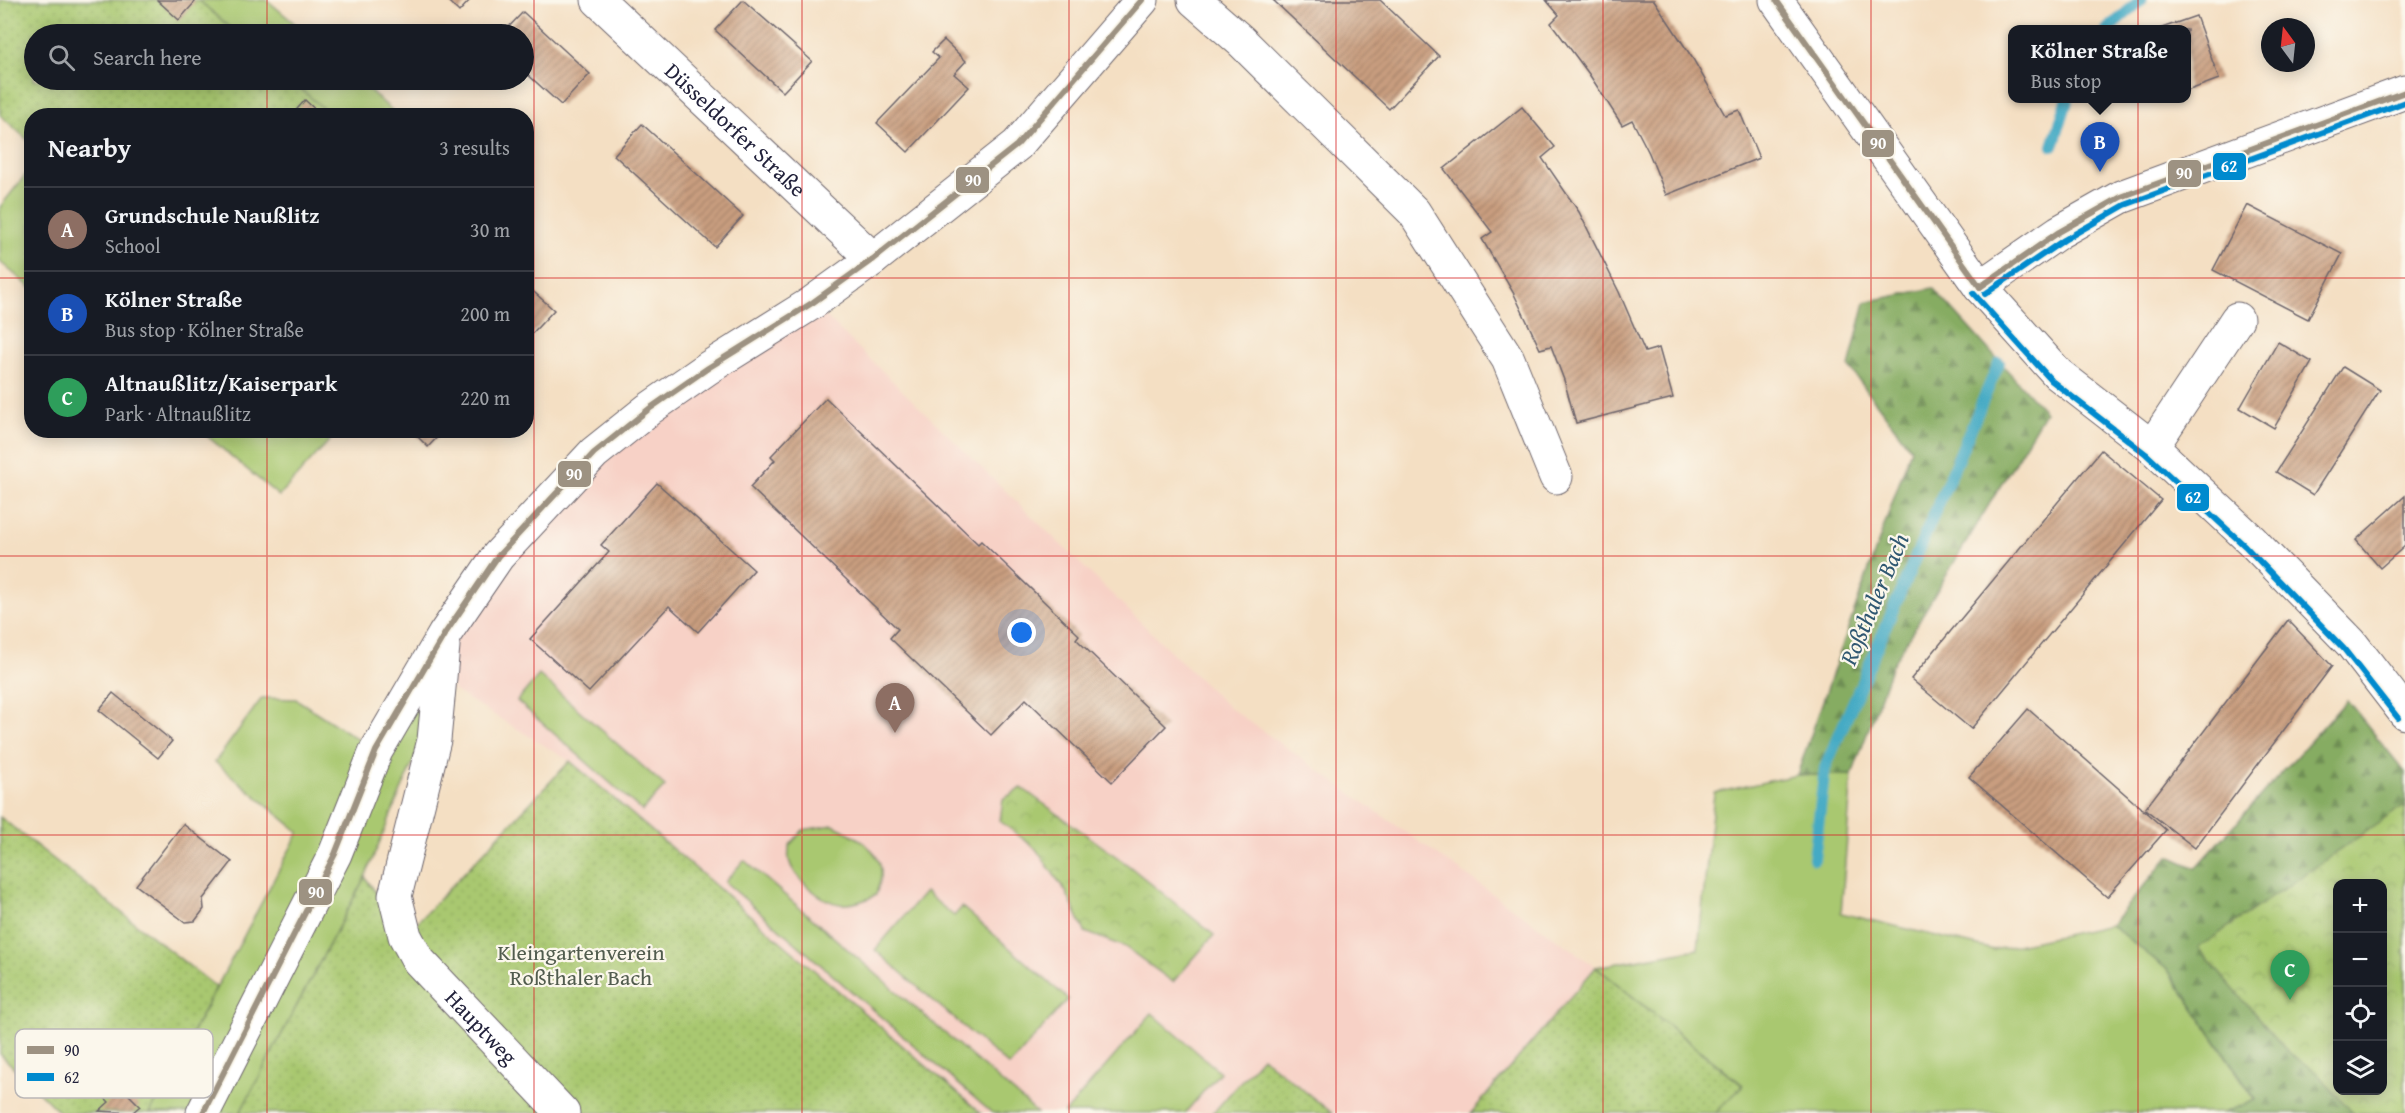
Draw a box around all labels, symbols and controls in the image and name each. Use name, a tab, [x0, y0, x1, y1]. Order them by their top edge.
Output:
north arrow	[2261, 18, 2315, 72]
search box	[24, 24, 534, 90]
popup	[2008, 25, 2191, 103]
text: Kölner Straße	[2031, 34, 2168, 66]
icon: search	[45, 41, 78, 74]
text: Search here	[93, 41, 202, 73]
street label: Düsseldorfer Straße	[658, 55, 813, 204]
text: Bus stop	[2031, 66, 2101, 95]
pin: B	[2080, 122, 2120, 172]
text: Nearby	[48, 128, 131, 167]
line badge: 90	[1861, 129, 1895, 158]
text: 90	[1870, 131, 1886, 155]
text: 3 results	[439, 133, 510, 162]
line badge: 62	[2212, 152, 2247, 181]
text: 62	[2221, 154, 2237, 178]
line badge: 90	[2167, 159, 2202, 188]
text: 90	[2176, 161, 2192, 185]
line badge: 90	[955, 166, 990, 194]
text: 90	[965, 168, 981, 192]
text: Grundschule Naußlitz	[105, 199, 319, 231]
text: A	[61, 215, 74, 244]
text: 30 m	[470, 215, 510, 244]
text: School	[105, 231, 161, 260]
text: Kölner Straße	[105, 283, 242, 315]
text: B	[61, 299, 74, 328]
text: 200 m	[460, 299, 510, 328]
text: Bus stop · Kölner Straße	[105, 315, 304, 344]
text: Altnaußlitz/Kaiserpark	[105, 367, 337, 399]
text: C	[62, 383, 73, 412]
text: 220 m	[460, 383, 510, 412]
text: Park · Altnaußlitz	[105, 399, 251, 428]
line badge: 90	[557, 460, 592, 488]
text: 90	[566, 462, 582, 486]
line badge: 62	[2176, 483, 2210, 512]
text: 62	[2185, 485, 2201, 509]
water label: Roßthaler Bach	[1830, 528, 1917, 671]
your location	[1007, 618, 1036, 647]
pin: A	[876, 684, 914, 733]
line badge: 90	[298, 878, 333, 906]
map controls	[2333, 879, 2387, 1095]
button: +	[2333, 879, 2387, 933]
text: 90	[308, 880, 324, 904]
button: −	[2333, 933, 2387, 987]
park label: Kleingartenverein Roßthaler Bach	[497, 936, 665, 993]
pin: C	[2270, 950, 2310, 1000]
street label: Hauptweg	[438, 982, 525, 1072]
button: locate	[2333, 987, 2387, 1041]
legend	[15, 1029, 213, 1098]
text: 90	[64, 1038, 80, 1062]
button: layers	[2333, 1041, 2387, 1095]
text: 62	[64, 1065, 79, 1089]

